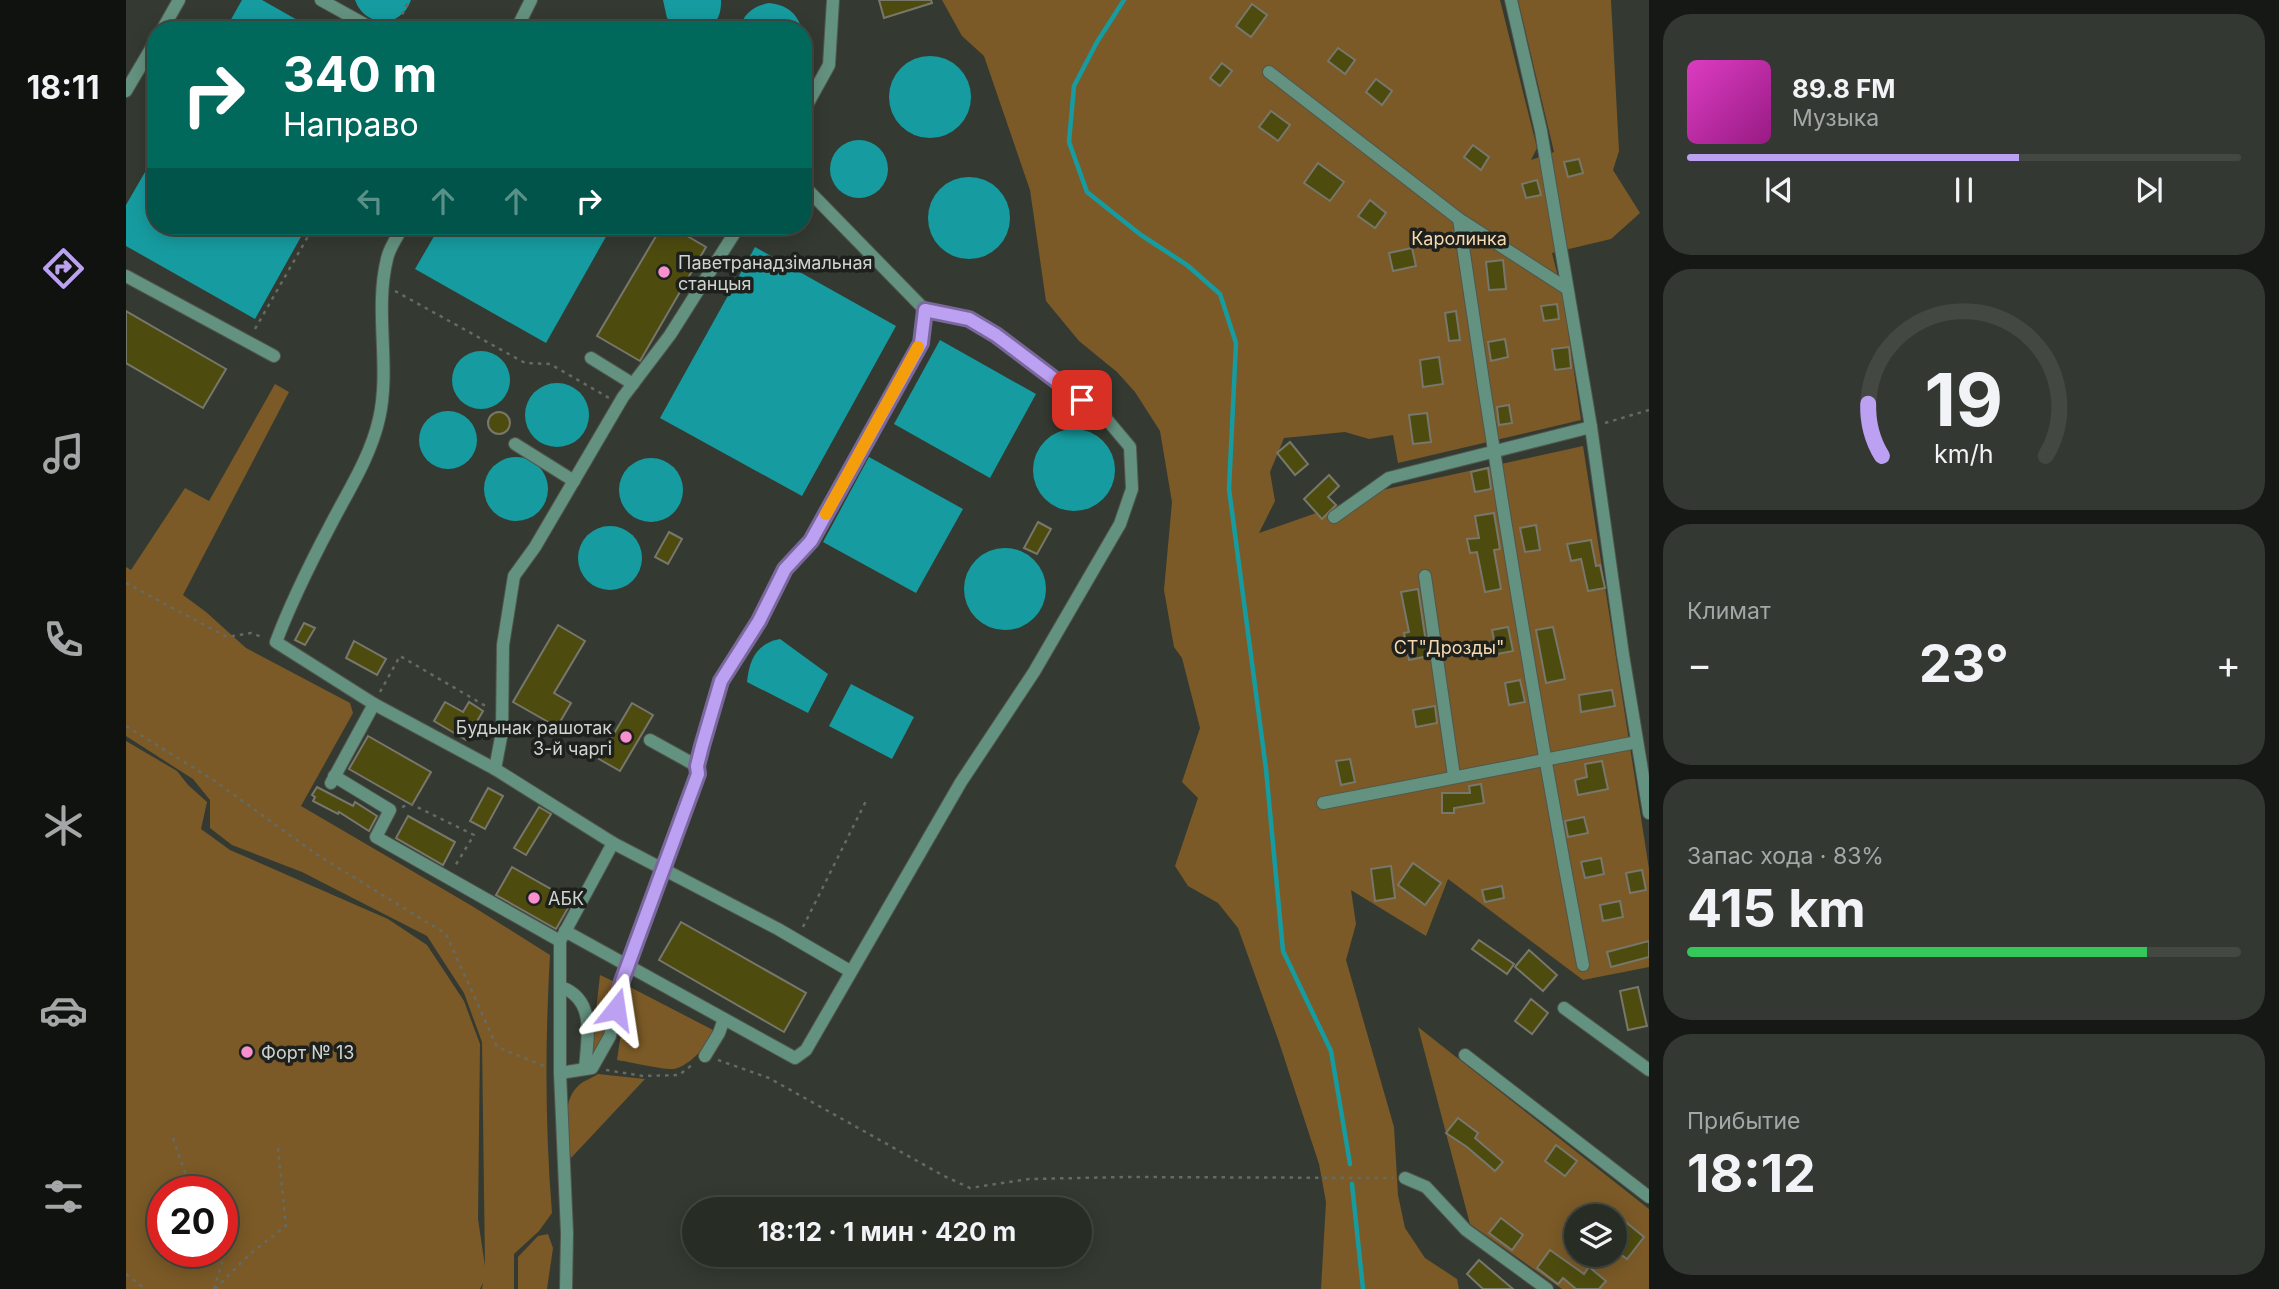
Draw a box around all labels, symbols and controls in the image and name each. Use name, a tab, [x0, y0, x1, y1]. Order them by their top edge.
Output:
text: 340 m	[283, 45, 437, 104]
icon: right	[168, 49, 259, 140]
text: 18:11	[27, 68, 99, 107]
text: 89.8 FM	[1792, 73, 1896, 104]
text: Музыка	[1792, 104, 1879, 132]
text: Направо	[283, 105, 419, 144]
icon: previous	[1760, 171, 1798, 209]
icon: pause	[1945, 171, 1983, 209]
icon: next	[2130, 171, 2168, 209]
icon: left	[351, 182, 389, 220]
icon: ahead	[424, 182, 462, 220]
icon: ahead	[497, 182, 535, 220]
icon: right	[570, 182, 608, 220]
park label: Каролинка	[1411, 228, 1507, 249]
icon: directions	[39, 244, 88, 293]
place label: Паветранадзімальная станцыя	[678, 252, 873, 294]
marker: Паветранадзімальная станцыя	[656, 264, 672, 280]
text: 19	[1925, 355, 2003, 444]
pin	[1052, 370, 1112, 430]
icon: arrive	[1063, 381, 1101, 419]
icon: music	[39, 429, 88, 478]
text: km/h	[1934, 438, 1994, 468]
text: Климат	[1687, 597, 1771, 625]
icon: phone	[39, 615, 88, 664]
text: 23°	[1919, 632, 2009, 695]
park label: СТ"Дрозды"	[1394, 637, 1504, 658]
text: −	[1687, 641, 1712, 687]
text: +	[2216, 641, 2241, 687]
place label: Будынак рашотак 3-й чаргі	[456, 717, 612, 759]
marker: Будынак рашотак 3-й чаргі	[618, 729, 634, 745]
icon: climate	[39, 801, 88, 850]
text: Запас хода · 83%	[1687, 842, 1884, 870]
text: 415 km	[1687, 877, 1866, 940]
place label: АБК	[548, 888, 584, 909]
marker: АБК	[526, 890, 542, 906]
position arrow	[579, 972, 653, 1046]
icon: car	[39, 986, 88, 1035]
place label: Форт № 13	[261, 1042, 354, 1063]
marker: Форт № 13	[239, 1044, 255, 1060]
text: Прибытие	[1687, 1107, 1800, 1135]
text: 18:12	[1687, 1142, 1816, 1205]
icon: filters	[39, 1172, 88, 1221]
speed limit sign: 20	[147, 1176, 238, 1267]
map controls	[1564, 1204, 1627, 1267]
button: layers	[1564, 1204, 1627, 1267]
text: 18:12 · 1 мин · 420 m	[758, 1216, 1016, 1247]

